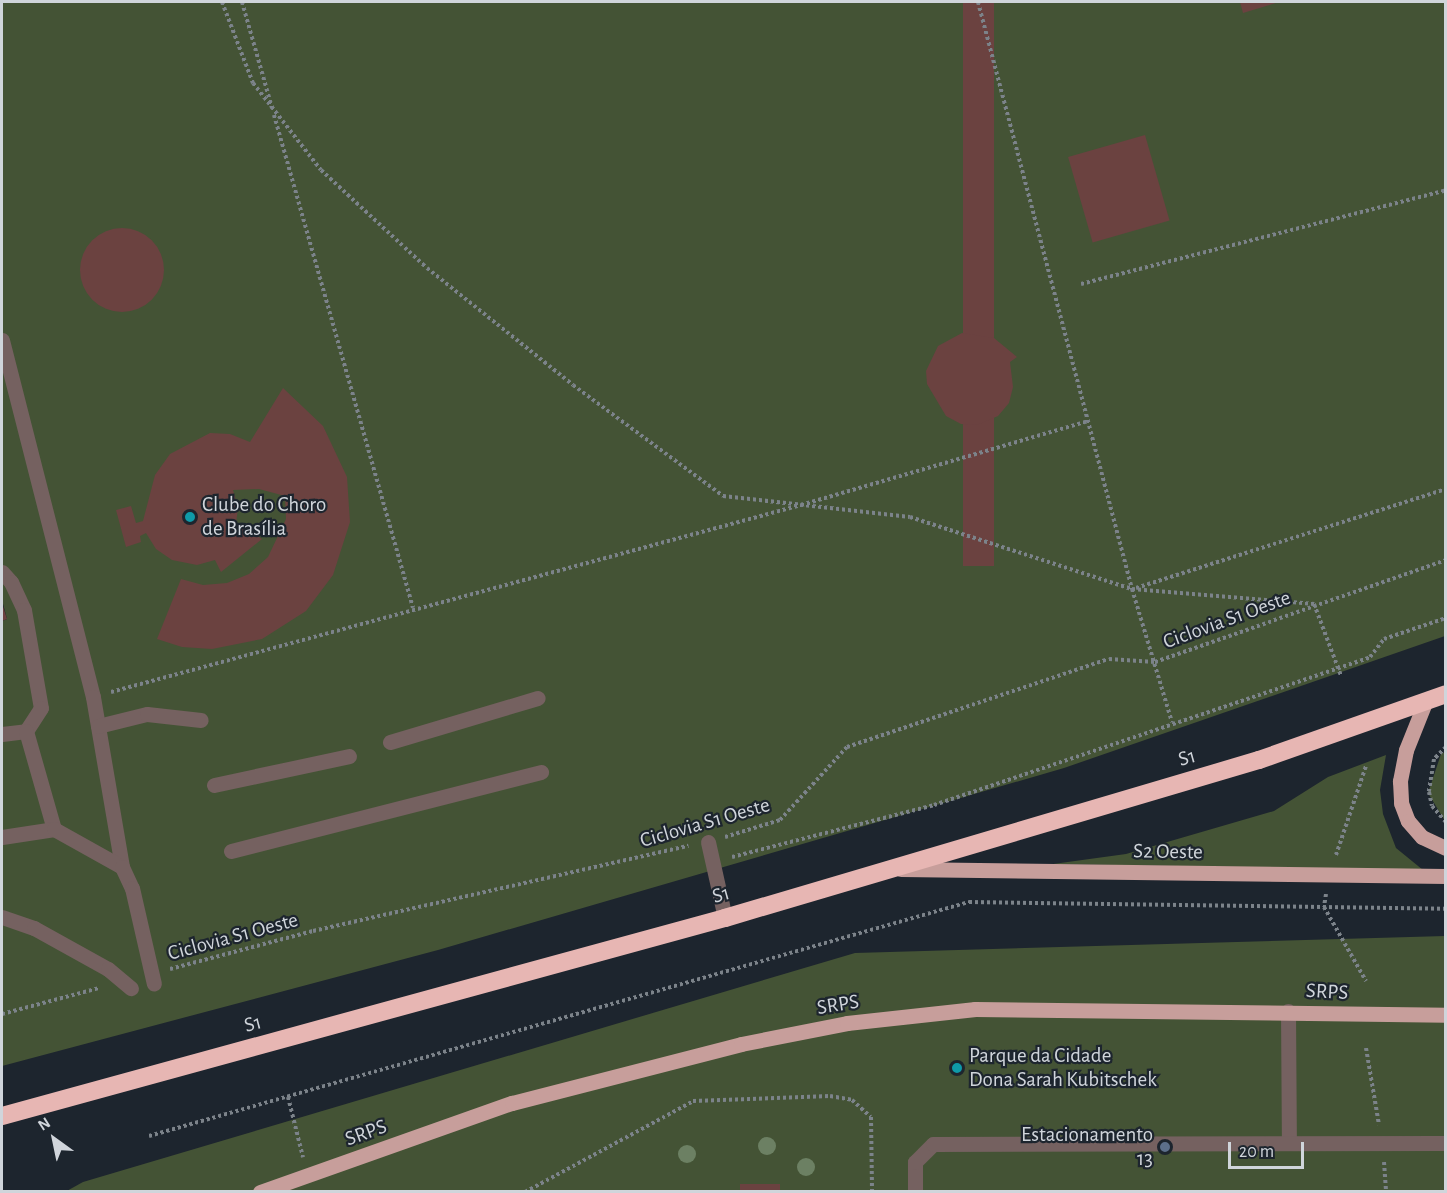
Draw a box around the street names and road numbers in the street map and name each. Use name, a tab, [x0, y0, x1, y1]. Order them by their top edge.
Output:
street label: Ciclovia S1 Oeste	[1160, 585, 1294, 655]
street label: S1	[1175, 744, 1199, 772]
street label: Ciclovia S1 Oeste	[637, 792, 773, 854]
street label: S2 Oeste	[1133, 839, 1203, 865]
street label: S1	[709, 881, 733, 909]
street label: Ciclovia S1 Oeste	[165, 908, 301, 966]
street label: SRPS	[1305, 978, 1349, 1006]
street label: SRPS	[815, 989, 861, 1021]
street label: S1	[241, 1010, 265, 1038]
street label: SRPS	[342, 1114, 390, 1152]

